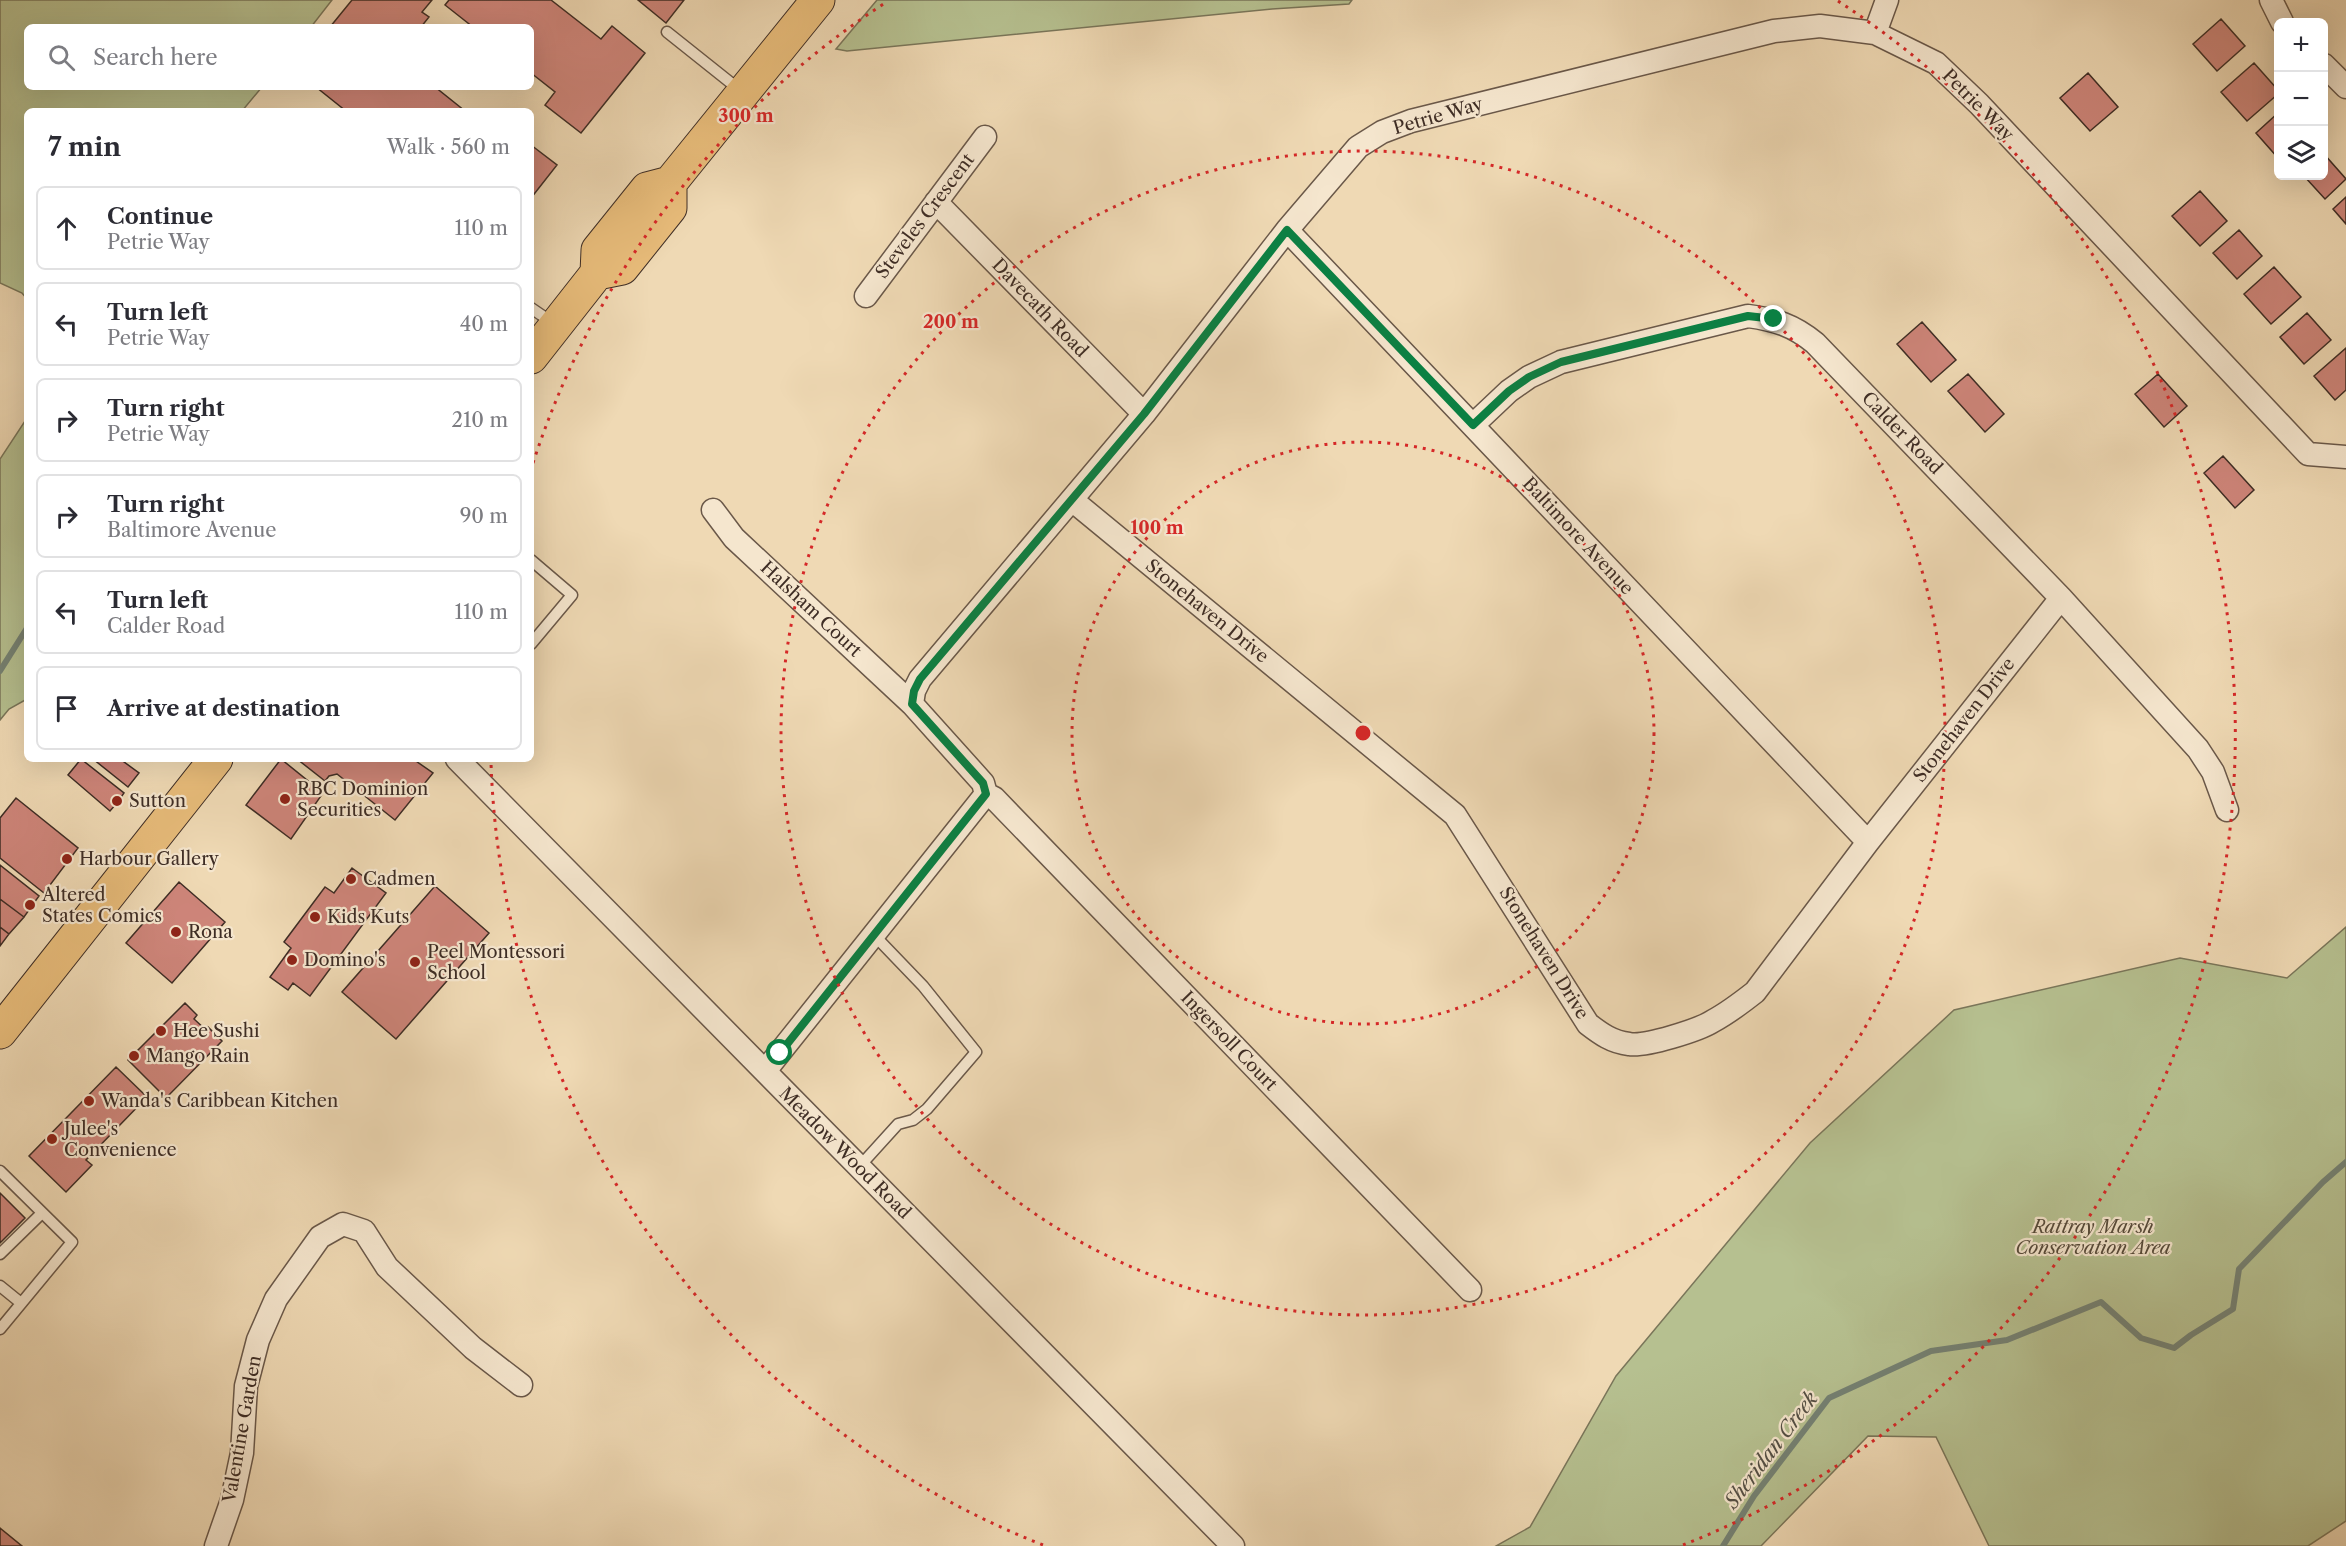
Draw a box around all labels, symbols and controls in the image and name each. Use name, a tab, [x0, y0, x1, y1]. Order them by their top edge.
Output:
map controls	[2274, 18, 2328, 180]
button: +	[2274, 18, 2328, 72]
search box	[24, 24, 534, 90]
icon: search	[45, 41, 78, 74]
text: Search here	[93, 44, 218, 71]
street label: Petrie Way	[1938, 65, 2019, 146]
button: −	[2274, 72, 2328, 126]
street label: Petrie Way	[1391, 92, 1486, 139]
text: 300 m	[718, 105, 774, 127]
button: layers	[2274, 126, 2328, 180]
text: 7 min	[48, 131, 121, 163]
text: Walk · 560 m	[387, 135, 510, 159]
street label: Steveles Crescent	[871, 149, 979, 283]
text: Continue	[107, 203, 213, 230]
icon: ahead	[50, 212, 83, 245]
text: 110 m	[455, 216, 508, 240]
text: Petrie Way	[107, 230, 210, 254]
street label: Davecath Road	[987, 254, 1093, 362]
text: Turn left	[107, 299, 208, 326]
route end	[1760, 305, 1786, 331]
icon: left	[50, 308, 83, 341]
text: 200 m	[923, 311, 979, 333]
text: 40 m	[460, 312, 508, 336]
text: Petrie Way	[107, 326, 210, 350]
street label: Calder Road	[1857, 387, 1947, 479]
text: Turn right	[107, 395, 225, 422]
icon: right	[50, 404, 83, 437]
text: 210 m	[451, 408, 508, 432]
text: Petrie Way	[107, 422, 210, 446]
street label: Baltimore Avenue	[1518, 473, 1638, 599]
text: Turn right	[107, 491, 225, 518]
icon: right	[50, 500, 83, 533]
text: 90 m	[460, 504, 508, 528]
text: 100 m	[1130, 517, 1184, 539]
text: Baltimore Avenue	[107, 518, 276, 542]
street label: Stonehaven Drive	[1141, 555, 1273, 667]
street label: Halsham Court	[756, 557, 867, 662]
text: Turn left	[107, 587, 208, 614]
icon: left	[50, 596, 83, 629]
text: 110 m	[455, 600, 508, 624]
text: Calder Road	[107, 614, 225, 638]
street label: Stonehaven Drive	[1909, 653, 2019, 787]
icon: arrive	[50, 692, 83, 725]
text: Arrive at destination	[107, 695, 340, 722]
centre of rings	[1353, 723, 1373, 743]
place label: RBC Dominion Securities	[297, 778, 428, 821]
place label: Sutton	[129, 790, 186, 812]
marker: RBC Dominion Securities	[278, 792, 292, 806]
marker: Sutton	[110, 794, 124, 808]
place label: Harbour Gallery	[79, 848, 220, 870]
marker: Harbour Gallery	[60, 852, 74, 866]
place label: Cadmen	[363, 868, 435, 890]
marker: Cadmen	[344, 872, 358, 886]
street label: Stonehaven Drive	[1494, 883, 1594, 1023]
place label: Altered States Comics	[41, 884, 162, 927]
marker: Altered States Comics	[23, 898, 37, 912]
place label: Kids Kuts	[327, 906, 409, 928]
marker: Kids Kuts	[308, 910, 322, 924]
place label: Rona	[188, 921, 233, 943]
marker: Rona	[169, 925, 183, 939]
place label: Peel Montessori School	[427, 941, 566, 984]
place label: Domino's	[304, 949, 385, 971]
marker: Domino's	[285, 953, 299, 967]
marker: Peel Montessori School	[408, 955, 422, 969]
street label: Ingersoll Court	[1176, 987, 1282, 1096]
place label: Hee Sushi	[173, 1020, 260, 1042]
marker: Hee Sushi	[154, 1024, 168, 1038]
route start	[766, 1039, 792, 1065]
place label: Mango Rain	[146, 1045, 249, 1067]
marker: Mango Rain	[127, 1049, 141, 1063]
street label: Meadow Wood Road	[774, 1082, 916, 1224]
place label: Wanda's Caribbean Kitchen	[100, 1090, 338, 1112]
marker: Wanda's Caribbean Kitchen	[82, 1094, 96, 1108]
place label: Julee's Convenience	[61, 1118, 177, 1161]
marker: Julee's Convenience	[45, 1132, 59, 1146]
park label: Rattray Marsh Conservation Area	[2015, 1216, 2171, 1259]
street label: Valentine Garden	[218, 1354, 266, 1505]
water label: Sheridan Creek	[1719, 1386, 1823, 1514]

